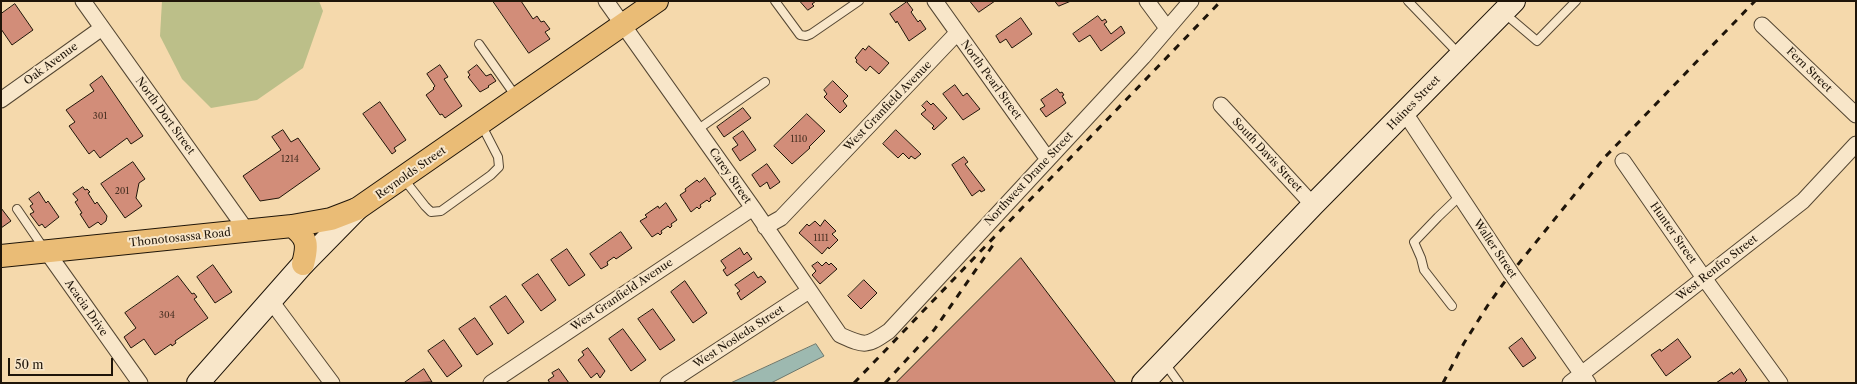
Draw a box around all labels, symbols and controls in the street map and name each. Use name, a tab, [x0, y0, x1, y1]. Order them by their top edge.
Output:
street label: North Pearl Street	[958, 38, 1024, 122]
street label: Oak Avenue	[21, 40, 81, 88]
street label: Fern Street	[1783, 45, 1835, 95]
street label: West Granfield Avenue	[842, 58, 934, 154]
street label: Haines Street	[1385, 73, 1443, 133]
street label: North Dort Street	[133, 75, 197, 157]
house number: 301	[93, 111, 107, 121]
street label: South Davis Street	[1229, 115, 1305, 195]
street label: Northwest Drane Street	[982, 129, 1076, 229]
house number: 1110	[790, 134, 808, 144]
street label: Reynolds Street	[373, 144, 449, 202]
street label: Carey Street	[706, 146, 754, 206]
house number: 1214	[281, 154, 299, 164]
house number: 201	[115, 186, 129, 196]
street label: Hunter Street	[1647, 200, 1699, 266]
street label: Waller Street	[1470, 217, 1520, 281]
street label: Thonotosassa Road	[128, 226, 232, 250]
street label: West Renfro Street	[1674, 232, 1760, 304]
house number: 1111	[813, 233, 829, 243]
street label: West Granfield Avenue	[569, 256, 675, 334]
street label: Acacia Drive	[62, 277, 110, 339]
street label: West Nosleda Street	[691, 303, 787, 371]
house number: 304	[159, 310, 175, 320]
scale bar	[10, 350, 115, 376]
text: 50 m	[15, 357, 44, 372]

